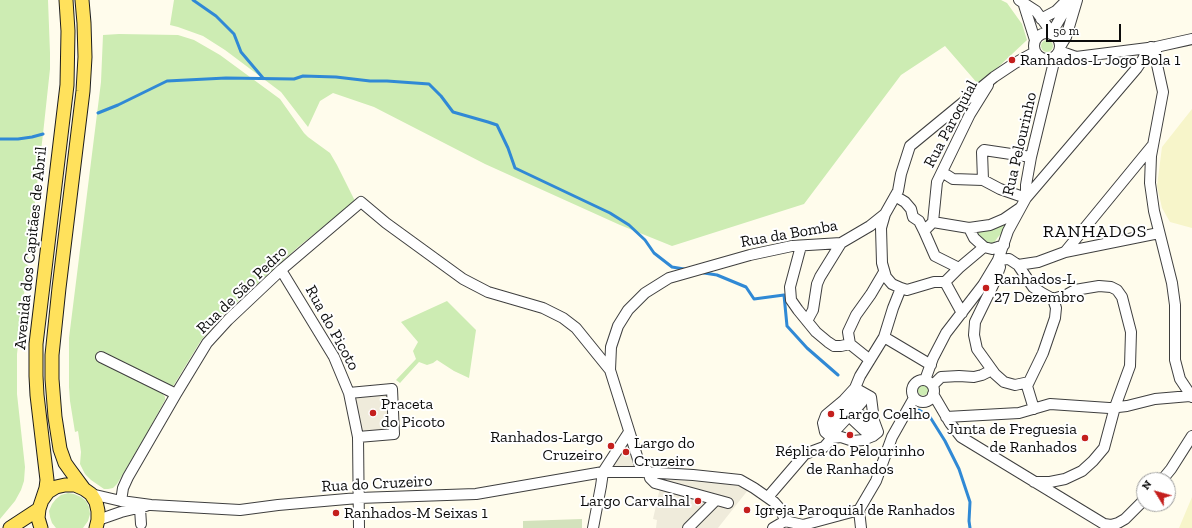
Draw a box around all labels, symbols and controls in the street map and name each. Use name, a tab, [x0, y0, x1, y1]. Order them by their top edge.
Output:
scale bar	[1048, 16, 1123, 42]
text: 50 m	[1053, 24, 1079, 38]
place label: Ranhados-L Jogo Bola 1	[1020, 50, 1180, 70]
marker: Ranhados-L Jogo Bola 1	[1007, 55, 1017, 65]
street label: Rua Paroquial	[920, 77, 982, 171]
street label: Rua Pelourinho	[999, 90, 1041, 198]
street label: Avenida dos Capitães de Abril	[11, 146, 51, 350]
street label: Rua da Bomba	[739, 216, 839, 252]
district label: RANHADOS	[1043, 221, 1147, 243]
street label: Rua de São Pedro	[193, 242, 291, 338]
place label: Ranhados-L 27 Dezembro	[994, 269, 1084, 307]
street label: Rua do Picoto	[301, 282, 363, 374]
marker: Ranhados-L 27 Dezembro	[981, 283, 991, 293]
place label: Praceta do Picoto	[381, 394, 445, 432]
place label: Largo Coelho	[839, 404, 930, 424]
marker: Praceta do Picoto	[368, 408, 378, 418]
marker: Largo Coelho	[826, 409, 836, 419]
place label: Junta de Freguesia de Ranhados	[947, 419, 1077, 457]
place label: Ranhados-Largo Cruzeiro	[490, 427, 603, 465]
marker: Réplica do Pelourinho de Ranhados	[845, 430, 855, 440]
place label: Largo do Cruzeiro	[634, 433, 695, 471]
marker: Junta de Freguesia de Ranhados	[1080, 433, 1090, 443]
marker: Ranhados-Largo Cruzeiro	[606, 441, 616, 451]
place label: Réplica do Pelourinho de Ranhados	[775, 441, 925, 479]
marker: Largo do Cruzeiro	[621, 447, 631, 457]
street label: Rua do Cruzeiro	[321, 472, 433, 496]
north arrow	[1136, 472, 1176, 512]
text: N	[1139, 478, 1155, 492]
place label: Largo Carvalhal	[580, 491, 690, 511]
marker: Largo Carvalhal	[693, 496, 703, 506]
place label: Igreja Paroquial de Ranhados	[755, 500, 955, 520]
place label: Ranhados-M Seixas 1	[344, 503, 488, 523]
marker: Igreja Paroquial de Ranhados	[742, 505, 752, 515]
marker: Ranhados-M Seixas 1	[331, 508, 341, 518]

